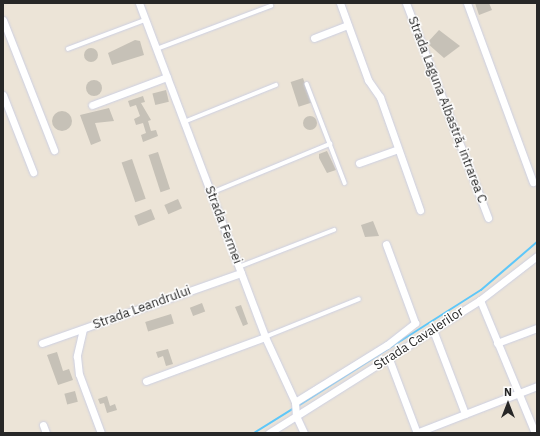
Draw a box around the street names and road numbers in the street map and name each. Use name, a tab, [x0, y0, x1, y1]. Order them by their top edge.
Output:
street label: Strada Laguna Albastră, intrarea C	[404, 14, 490, 206]
street label: Strada Fermei	[201, 184, 245, 266]
street label: Strada Leandrului	[91, 283, 193, 333]
street label: Strada Cavalerilor	[371, 304, 467, 374]

